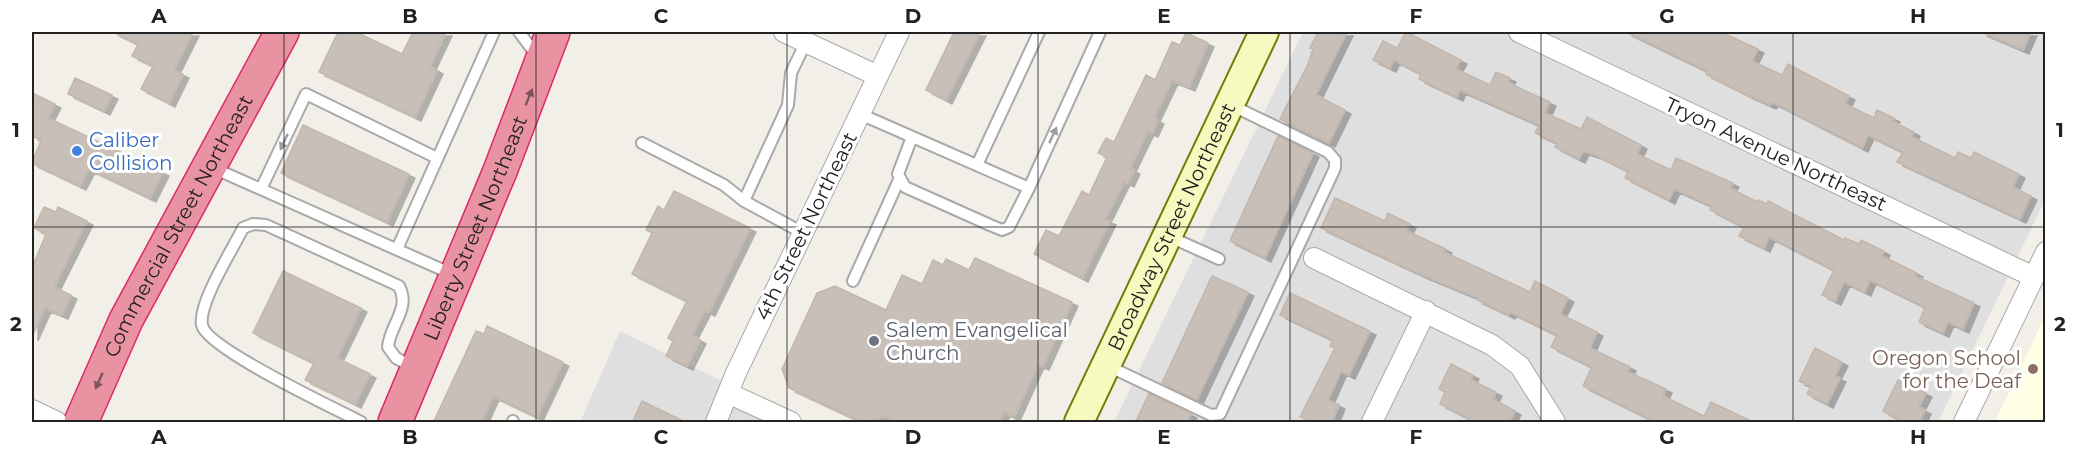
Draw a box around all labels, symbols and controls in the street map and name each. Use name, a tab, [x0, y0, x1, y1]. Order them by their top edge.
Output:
text: A	[150, 4, 167, 28]
text: B	[402, 4, 418, 28]
text: C	[654, 4, 669, 28]
text: D	[905, 4, 921, 28]
text: E	[1157, 4, 1171, 28]
text: F	[1410, 4, 1423, 28]
text: G	[1659, 4, 1675, 28]
text: H	[1910, 4, 1926, 28]
one-way arrow	[524, 87, 534, 105]
street label: Commercial Street Northeast	[99, 91, 258, 361]
street label: Tryon Avenue Northeast	[1661, 92, 1891, 216]
street label: Broadway Street Northeast	[1103, 99, 1241, 355]
street label: Liberty Street Northeast	[419, 112, 532, 344]
text: 1	[12, 118, 20, 142]
text: 1	[2056, 118, 2064, 142]
one-way arrow	[1049, 126, 1058, 144]
place label: Caliber Collision	[89, 128, 173, 175]
street label: 4th Street Northeast	[750, 128, 862, 324]
one-way arrow	[279, 133, 288, 150]
marker: Caliber Collision	[70, 144, 84, 158]
text: 2	[10, 312, 22, 336]
text: 2	[2054, 312, 2066, 336]
place label: Salem Evangelical Church	[886, 318, 1068, 365]
marker: Salem Evangelical Church	[867, 334, 881, 348]
place label: Oregon School for the Deaf	[1872, 346, 2022, 393]
marker: Oregon School for the Deaf	[2026, 362, 2040, 376]
one-way arrow	[95, 372, 104, 389]
text: A	[150, 425, 167, 449]
text: B	[402, 425, 418, 449]
text: C	[654, 425, 669, 449]
text: D	[905, 425, 921, 449]
text: E	[1157, 425, 1171, 449]
text: F	[1410, 425, 1423, 449]
text: G	[1659, 425, 1675, 449]
text: H	[1910, 425, 1926, 449]

